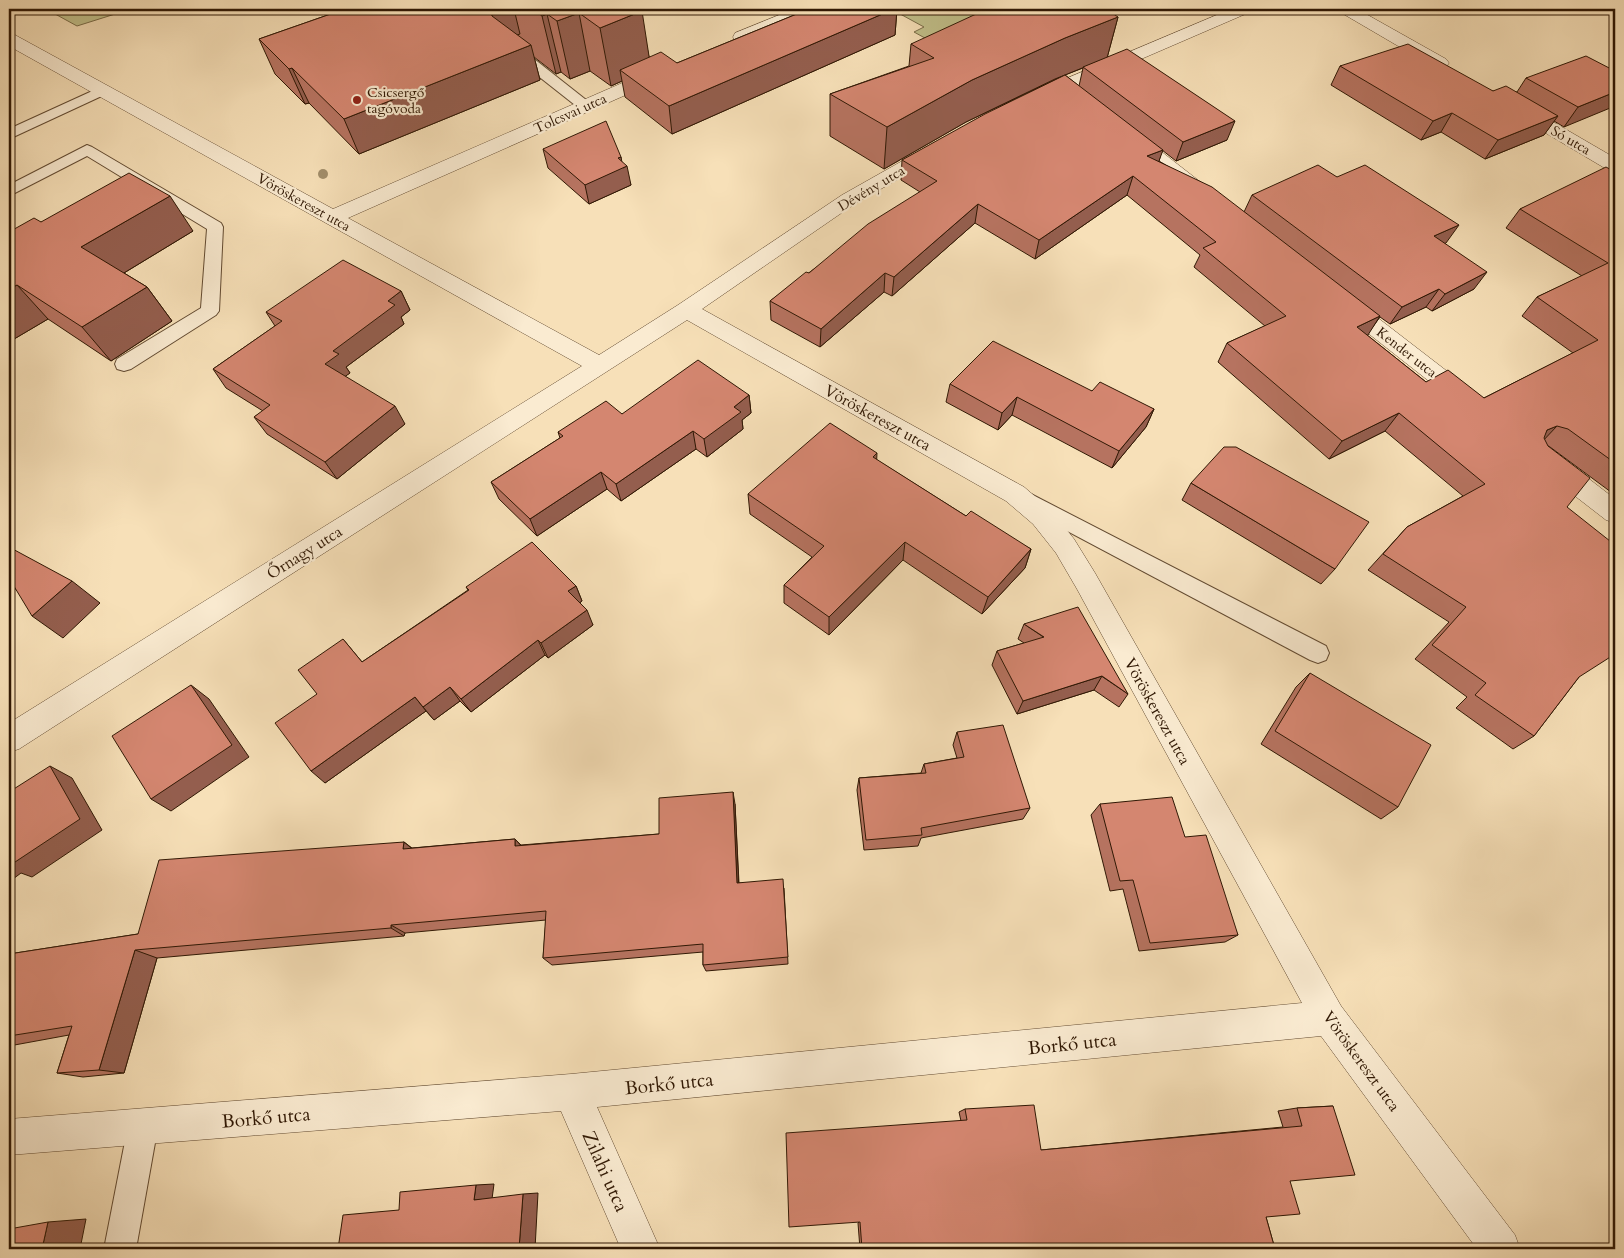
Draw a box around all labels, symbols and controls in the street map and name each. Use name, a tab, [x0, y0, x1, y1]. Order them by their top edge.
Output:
place label: Csicsergő tagóvoda	[367, 83, 425, 118]
street label: Tolcsvai utca	[531, 89, 610, 138]
marker: Csicsergő tagóvoda	[351, 94, 363, 106]
street label: Só utca	[1547, 121, 1594, 159]
street label: Dévény utca	[834, 161, 908, 216]
street label: Vöröskereszt utca	[254, 169, 354, 236]
street label: Kender utca	[1372, 323, 1441, 382]
street label: Vöröskereszt utca	[820, 379, 935, 456]
street label: Őrnagy utca	[262, 521, 347, 585]
street label: Vöröskereszt utca	[1119, 654, 1196, 769]
street label: Vöröskereszt utca	[1317, 1007, 1405, 1116]
street label: Borkő utca	[1027, 1026, 1118, 1062]
street label: Borkő utca	[624, 1066, 715, 1102]
street label: Borkő utca	[221, 1101, 312, 1135]
street label: Zilahi utca	[576, 1127, 634, 1216]

